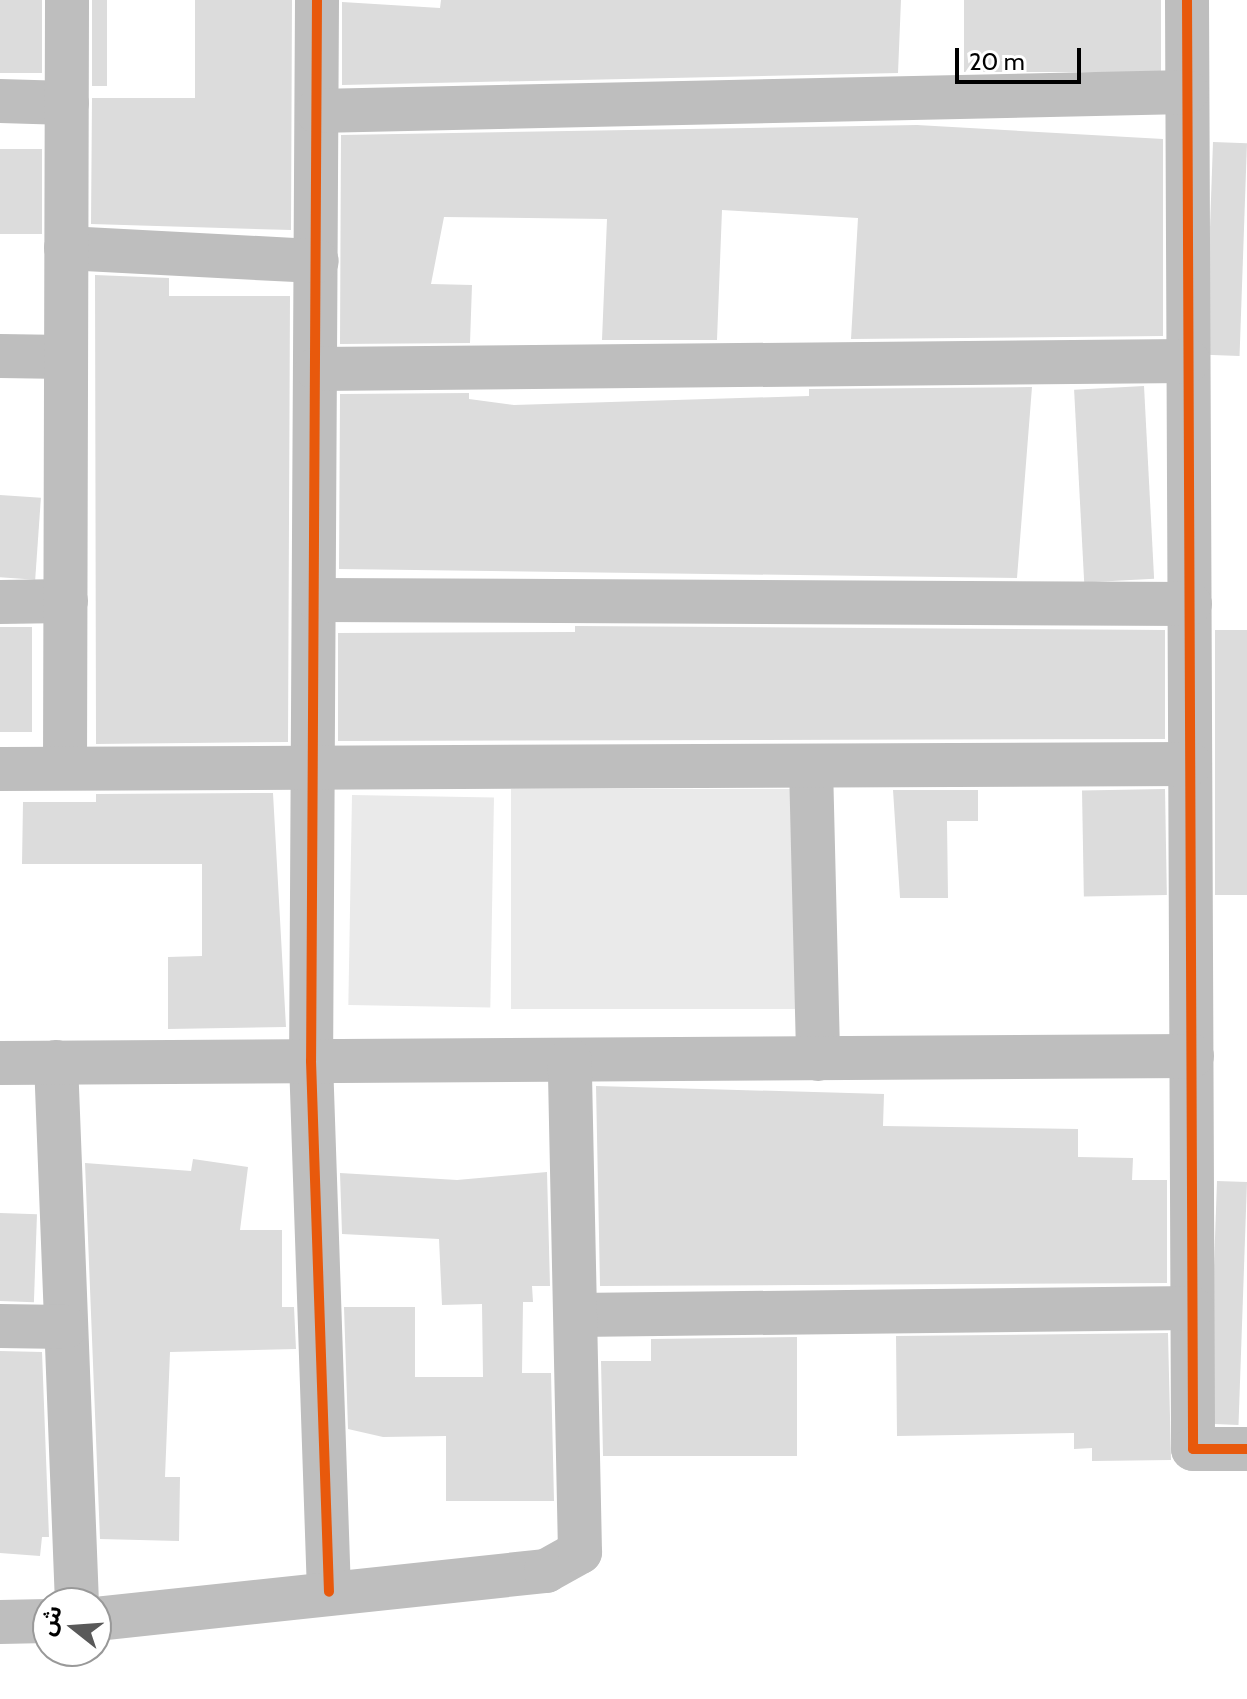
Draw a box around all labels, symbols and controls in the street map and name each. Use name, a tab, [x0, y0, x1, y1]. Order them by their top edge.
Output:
scale bar	[959, 32, 1085, 82]
text: 20 m	[969, 47, 1025, 76]
north arrow	[32, 1587, 112, 1667]
text: ش	[33, 1602, 68, 1639]

